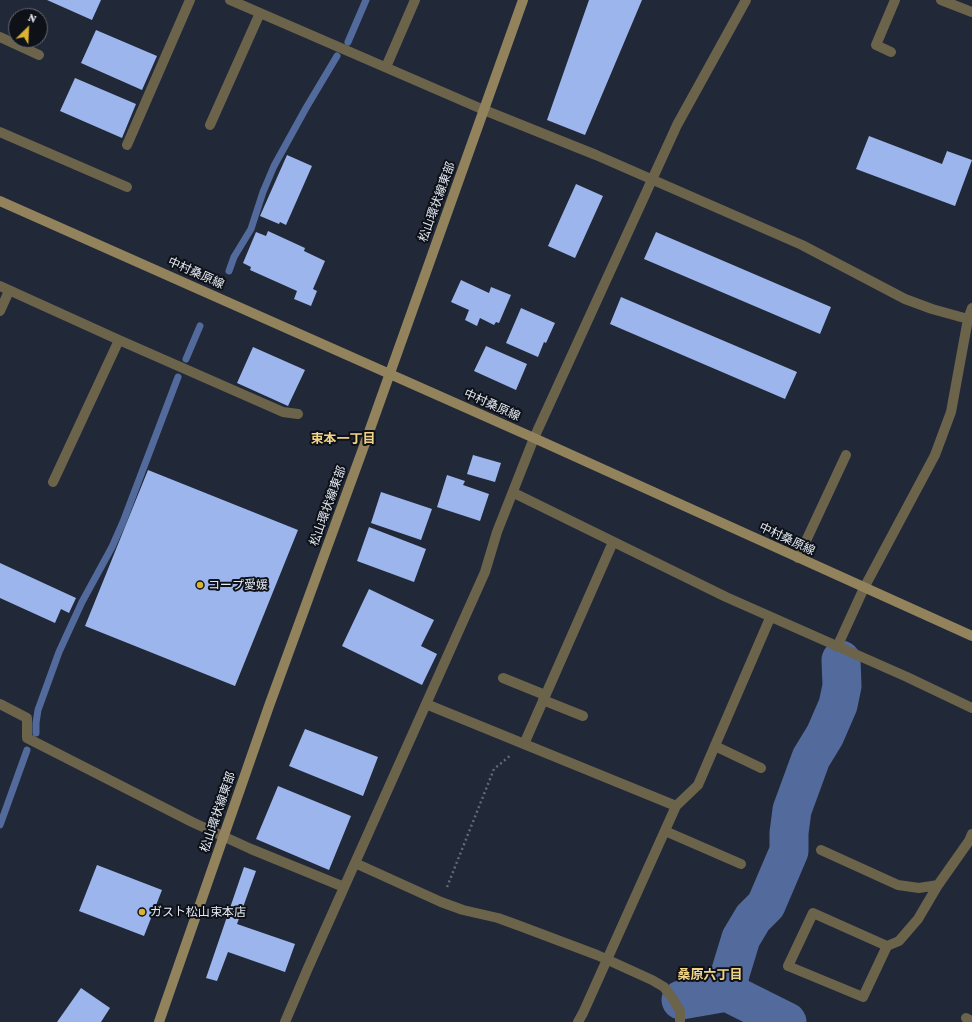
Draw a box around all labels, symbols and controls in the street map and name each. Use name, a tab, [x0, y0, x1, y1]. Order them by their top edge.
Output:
north arrow	[8, 8, 48, 48]
text: N	[27, 11, 38, 25]
street label: 松山環状線東部	[416, 160, 458, 244]
street label: 中村桑原線	[166, 254, 226, 292]
street label: 中村桑原線	[462, 386, 522, 424]
district label: 束本一丁目	[311, 431, 375, 447]
street label: 松山環状線東部	[307, 464, 349, 548]
street label: 中村桑原線	[757, 520, 817, 558]
place label: コープ愛媛	[208, 578, 268, 592]
marker: コープ愛媛	[195, 580, 205, 590]
street label: 松山環状線東部	[198, 770, 238, 854]
place label: ガスト松山束本店	[150, 905, 246, 919]
marker: ガスト松山束本店	[137, 907, 147, 917]
district label: 桑原六丁目	[678, 967, 742, 983]

